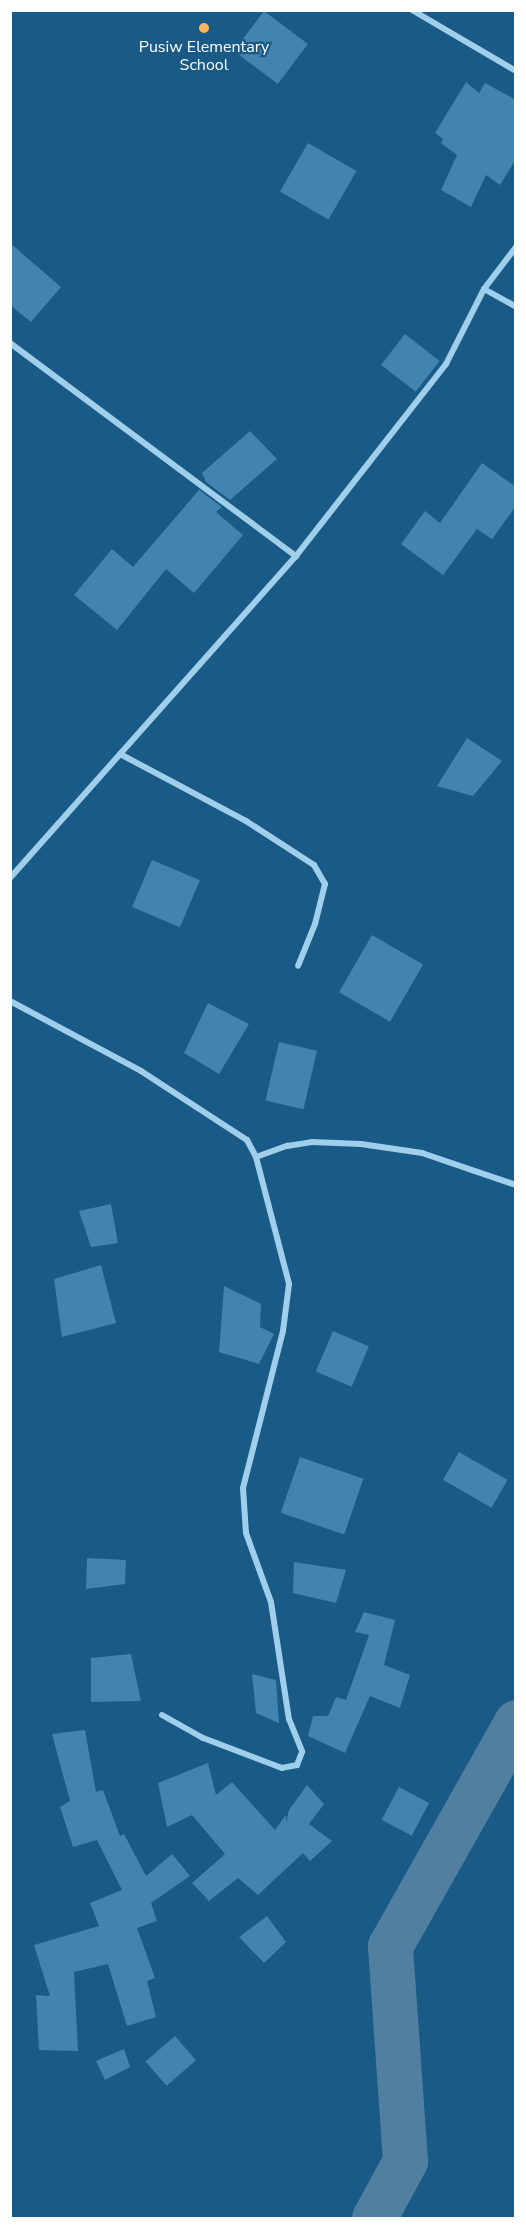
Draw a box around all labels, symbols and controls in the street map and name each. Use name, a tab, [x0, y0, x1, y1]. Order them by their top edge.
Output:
marker: Pusiw Elementary School	[197, 21, 211, 35]
place label: Pusiw Elementary School	[139, 37, 269, 75]

